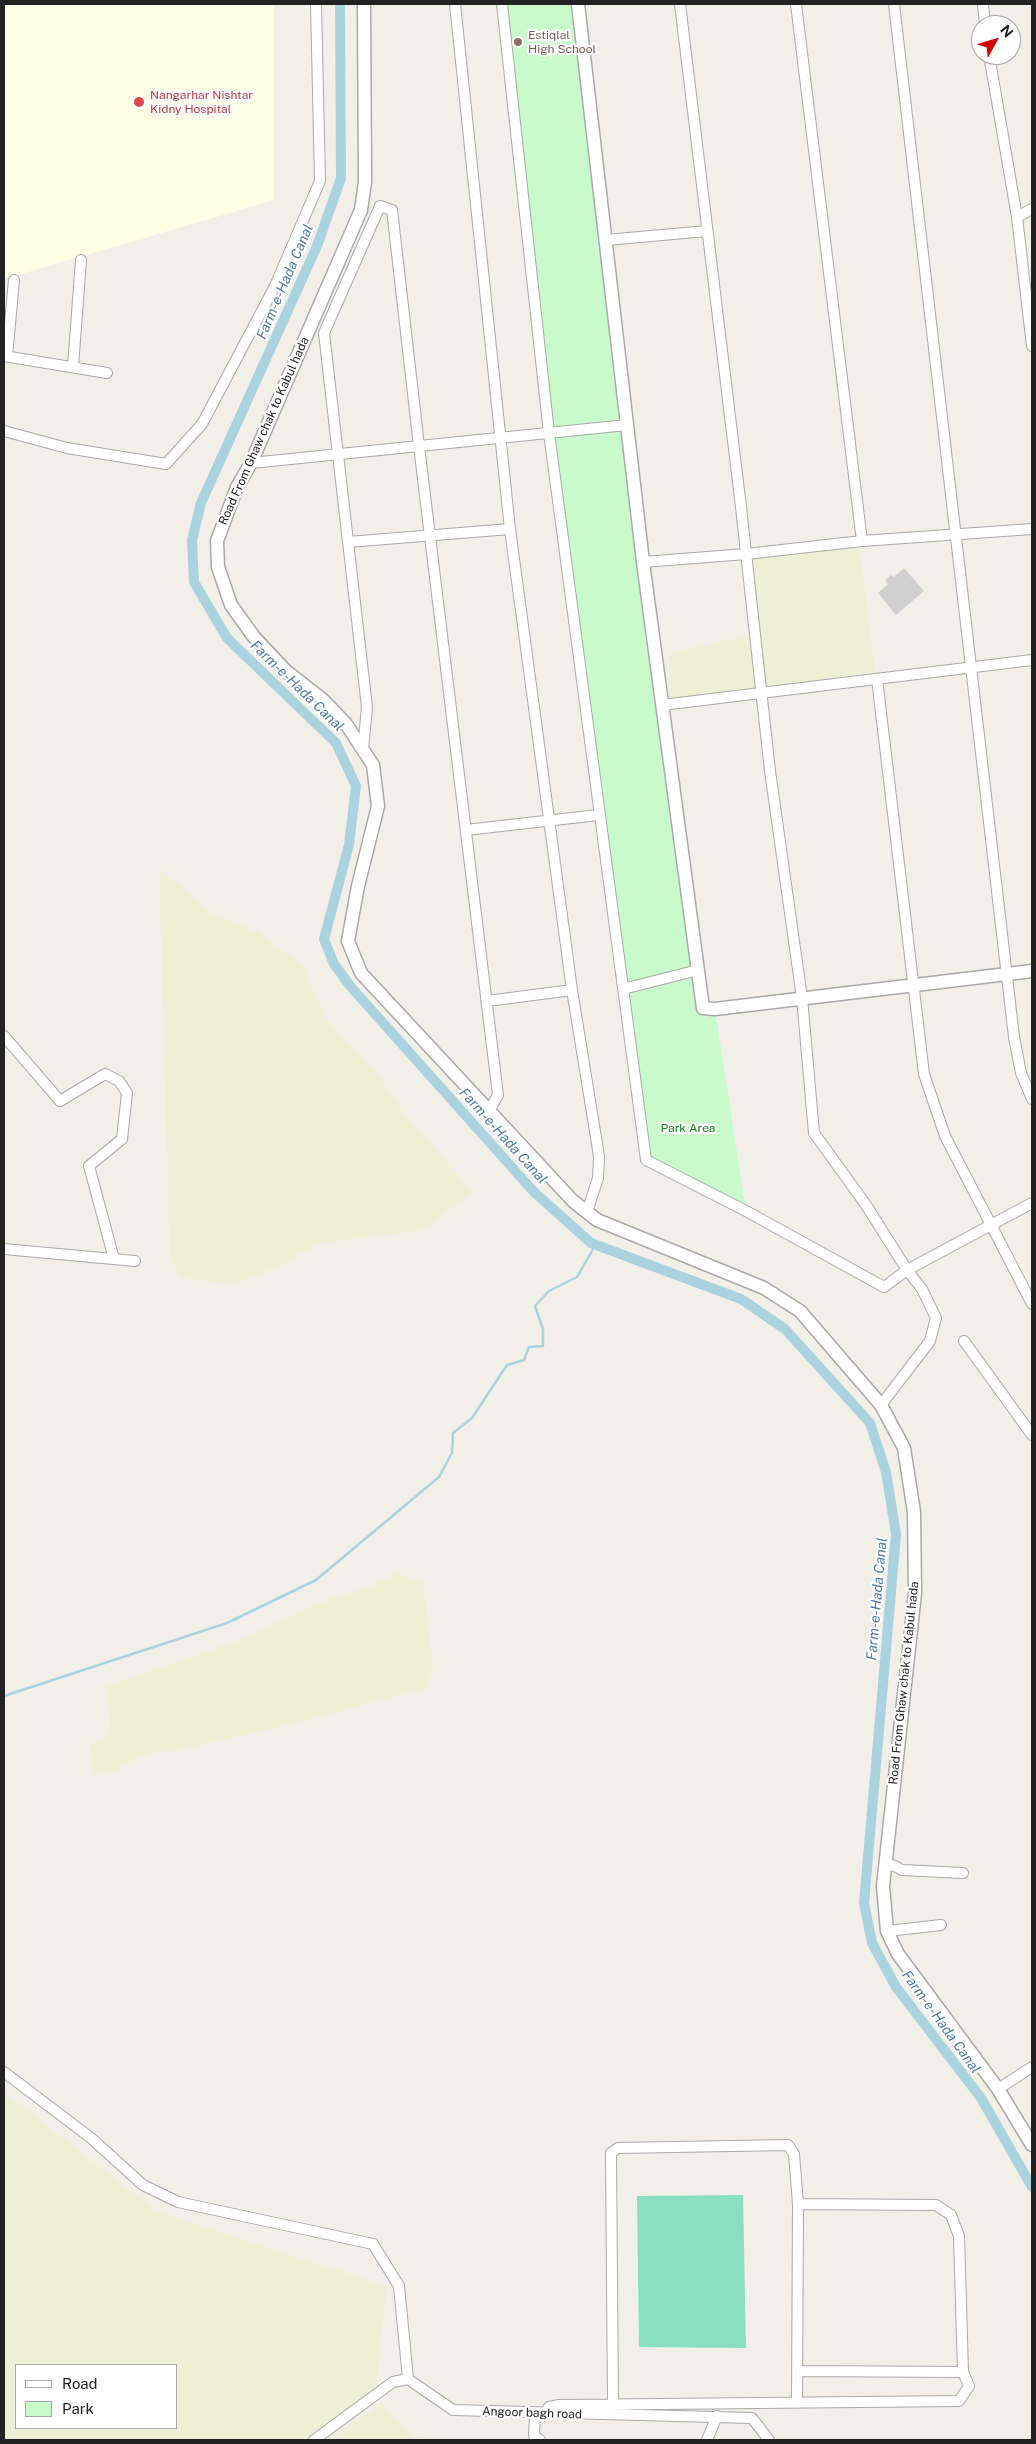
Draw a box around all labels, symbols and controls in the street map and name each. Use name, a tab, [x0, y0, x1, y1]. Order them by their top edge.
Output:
north arrow	[971, 15, 1021, 65]
text: N	[997, 22, 1017, 40]
place label: Estiqlal High School	[528, 28, 596, 56]
marker: Estiqlal High School	[512, 36, 524, 48]
place label: Nangarhar Nishtar Kidny Hospital	[150, 88, 253, 116]
marker: Nangarhar Nishtar Kidny Hospital	[132, 95, 146, 109]
water label: Farm-e-Hada Canal	[253, 222, 317, 342]
street label: Road From Ghaw chak to Kabul hada	[216, 335, 312, 527]
water label: Farm-e-Hada Canal	[247, 637, 347, 735]
water label: Farm-e-Hada Canal	[456, 1085, 550, 1187]
park label: Park Area	[661, 1121, 715, 1135]
water label: Farm-e-Hada Canal	[863, 1537, 891, 1661]
street label: Road From Ghaw chak to Kabul hada	[886, 1581, 922, 1785]
water label: Farm-e-Hada Canal	[898, 1967, 984, 2077]
legend	[15, 2364, 178, 2429]
text: Road	[62, 2375, 98, 2392]
text: Park	[62, 2400, 94, 2417]
street label: Angoor bagh road	[482, 2404, 582, 2422]

